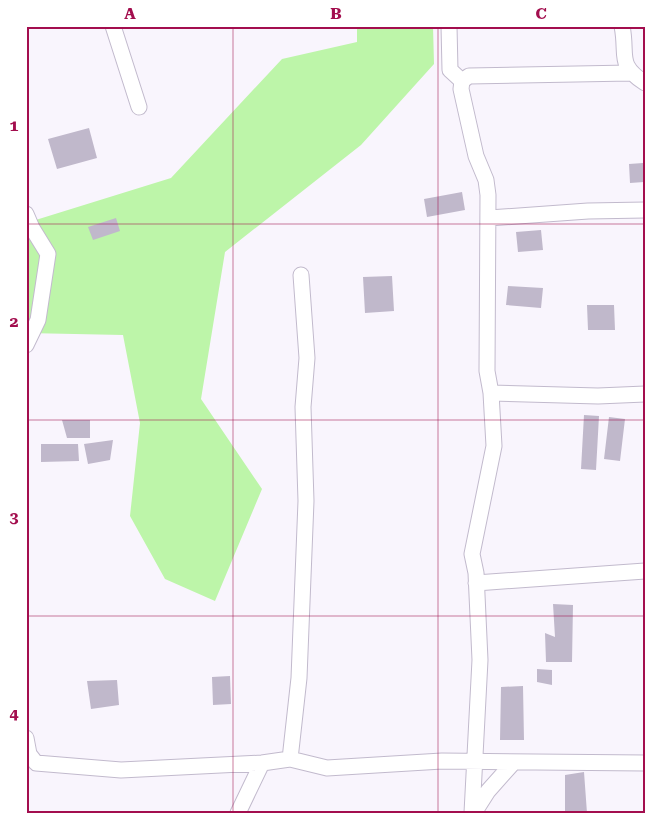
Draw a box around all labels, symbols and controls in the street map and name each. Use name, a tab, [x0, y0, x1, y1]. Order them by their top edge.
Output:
text: A	[124, 4, 136, 23]
text: B	[330, 4, 342, 23]
text: C	[535, 4, 547, 23]
text: 1	[10, 116, 19, 135]
text: 2	[10, 312, 19, 331]
text: 3	[10, 508, 19, 527]
text: 4	[10, 704, 19, 723]

